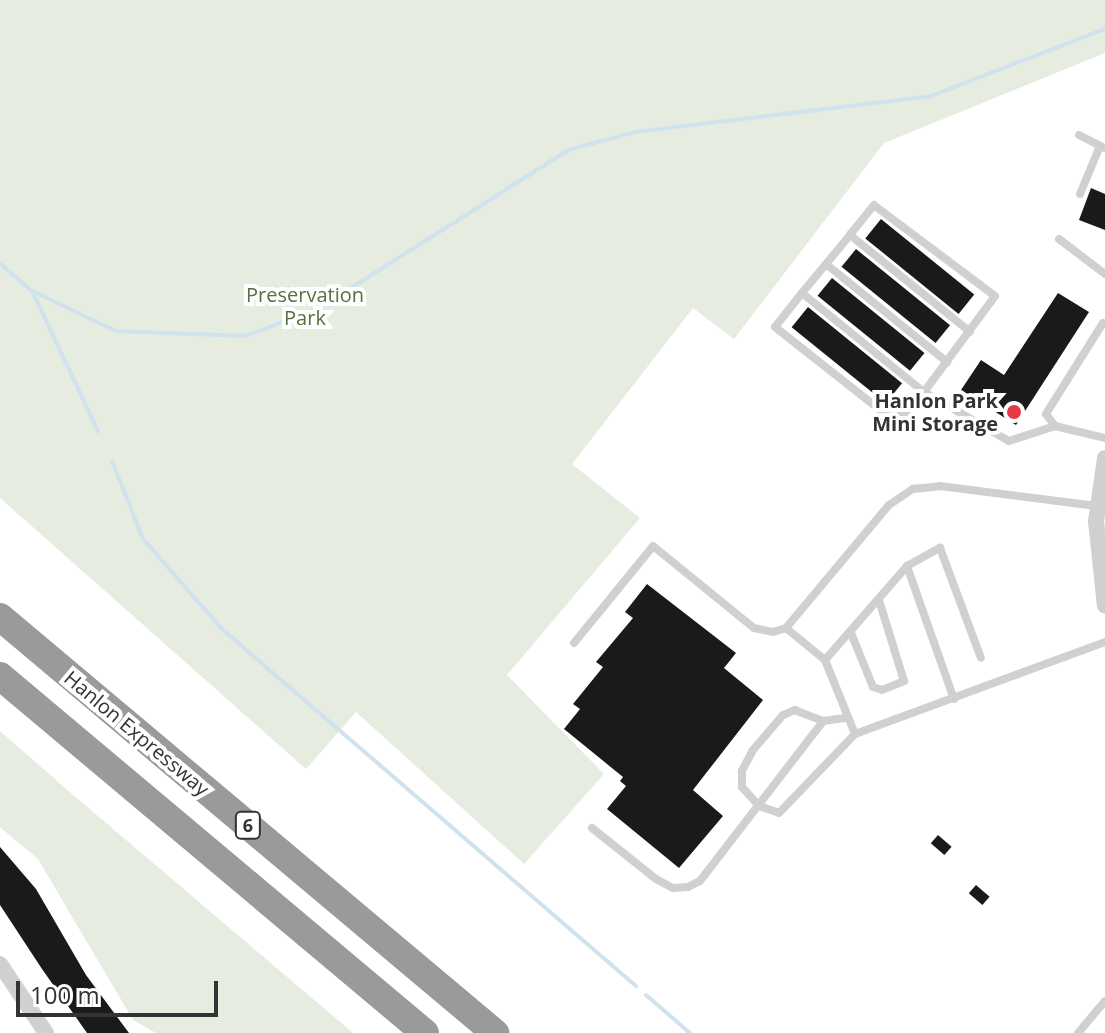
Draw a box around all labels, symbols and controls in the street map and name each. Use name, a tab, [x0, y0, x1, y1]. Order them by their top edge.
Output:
park label: Preservation Park	[246, 282, 364, 329]
place label: Hanlon Park Mini Storage	[872, 388, 998, 435]
marker: Hanlon Park Mini Storage	[1005, 403, 1023, 421]
street label: Hanlon Expressway	[60, 665, 214, 801]
road number: 6	[234, 811, 262, 839]
scale bar	[20, 965, 222, 1015]
text: 100 m	[30, 978, 100, 1011]

